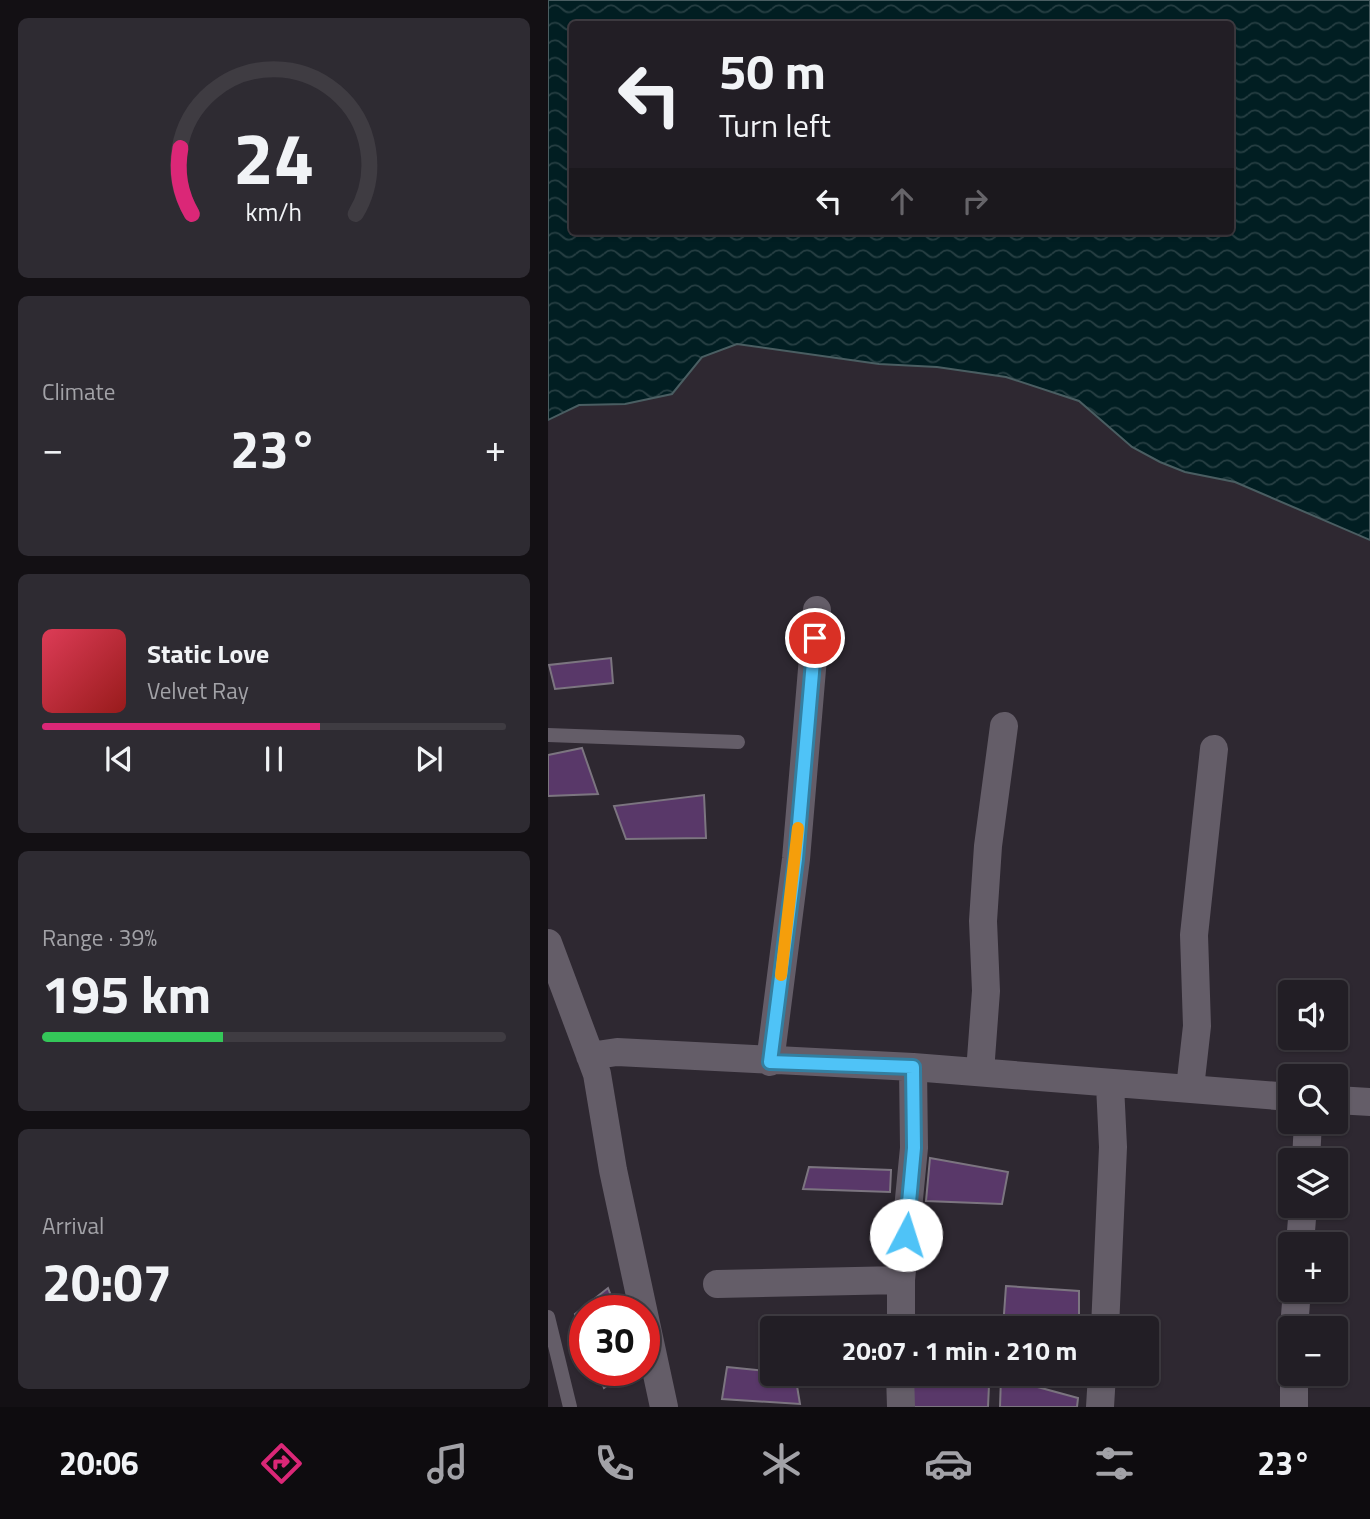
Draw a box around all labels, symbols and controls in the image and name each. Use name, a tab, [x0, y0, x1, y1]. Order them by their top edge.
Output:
text: 50 m	[719, 33, 826, 108]
icon: left	[604, 49, 695, 140]
text: Turn left	[719, 101, 831, 149]
text: 24	[233, 102, 315, 212]
icon: left	[810, 182, 848, 220]
icon: ahead	[883, 182, 921, 220]
icon: right	[956, 182, 994, 220]
text: km/h	[246, 193, 302, 231]
text: Climate	[42, 374, 115, 409]
text: 23°	[230, 409, 318, 488]
text: −	[42, 419, 63, 477]
text: +	[485, 419, 506, 477]
pin	[785, 608, 845, 668]
icon: arrive	[796, 619, 834, 657]
text: Static Love	[147, 634, 269, 673]
text: Velvet Ray	[147, 673, 249, 708]
icon: previous	[100, 740, 138, 778]
icon: pause	[255, 740, 293, 778]
icon: next	[410, 740, 448, 778]
text: Range · 39%	[42, 920, 157, 955]
text: 195 km	[42, 954, 211, 1033]
map controls	[1278, 980, 1348, 1386]
button: sound	[1278, 980, 1348, 1050]
button: search	[1278, 1064, 1348, 1134]
button: layers	[1278, 1148, 1348, 1218]
position arrow	[869, 1198, 943, 1272]
text: Arrival	[42, 1208, 104, 1243]
button: +	[1278, 1232, 1348, 1302]
text: 20:07	[42, 1242, 172, 1321]
speed limit sign: 30	[569, 1295, 660, 1386]
button: −	[1278, 1316, 1348, 1386]
text: 20:07 · 1 min · 210 m	[842, 1331, 1077, 1370]
text: 20:06	[59, 1439, 139, 1487]
icon: directions	[257, 1439, 306, 1488]
icon: music	[423, 1439, 472, 1488]
icon: phone	[590, 1439, 639, 1488]
icon: climate	[757, 1439, 806, 1488]
icon: car	[924, 1439, 973, 1488]
icon: filters	[1090, 1439, 1139, 1488]
text: 23°	[1257, 1439, 1311, 1487]

